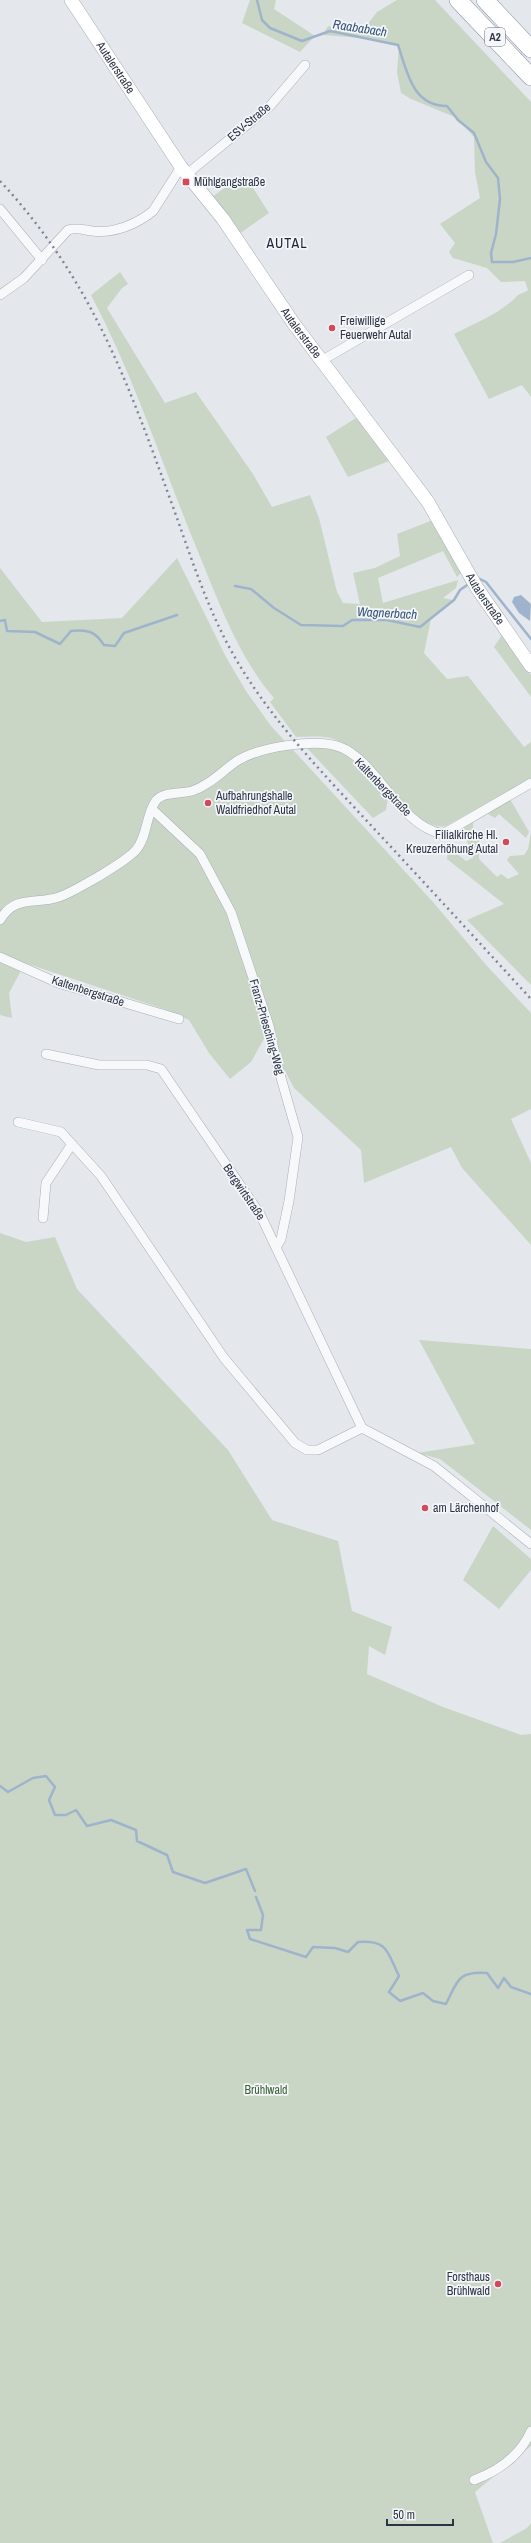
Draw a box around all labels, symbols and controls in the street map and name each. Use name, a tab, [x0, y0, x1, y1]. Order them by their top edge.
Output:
water label: Raababach	[332, 15, 388, 41]
road number: A2	[485, 28, 505, 46]
street label: Autalerstraße	[92, 38, 139, 97]
street label: ESV-Straße	[224, 99, 274, 145]
place label: Mühlgangstraße	[194, 174, 265, 190]
marker: Mühlgangstraße	[181, 177, 191, 187]
district label: AUTAL	[265, 234, 308, 252]
street label: Autalerstraße	[277, 304, 325, 362]
place label: Freiwillige Feuerwehr Autal	[340, 313, 411, 343]
marker: Freiwillige Feuerwehr Autal	[327, 323, 337, 333]
street label: Autalerstraße	[462, 569, 508, 628]
water label: Wagnerbach	[356, 603, 418, 623]
street label: Kaltenbergstraße	[351, 754, 415, 820]
place label: Aufbahrungshalle Waldfriedhof Autal	[215, 788, 296, 818]
marker: Aufbahrungshalle Waldfriedhof Autal	[203, 798, 213, 808]
place label: Filialkirche Hl. Kreuzerhöhung Autal	[406, 827, 498, 857]
marker: Filialkirche Hl. Kreuzerhöhung Autal	[501, 837, 511, 847]
street label: Kaltenbergstraße	[50, 972, 126, 1010]
street label: Franz-Priesching-Weg	[246, 977, 288, 1077]
street label: Bergwirtstraße	[219, 1161, 269, 1223]
place label: am Lärchenhof	[433, 1500, 499, 1516]
marker: am Lärchenhof	[420, 1503, 430, 1513]
park label: Brühlwald	[244, 2082, 288, 2098]
place label: Forsthaus Brühlwald	[447, 2269, 490, 2299]
marker: Forsthaus Brühlwald	[493, 2279, 503, 2289]
scale bar	[387, 2501, 453, 2527]
text: 50 m	[393, 2507, 415, 2523]

